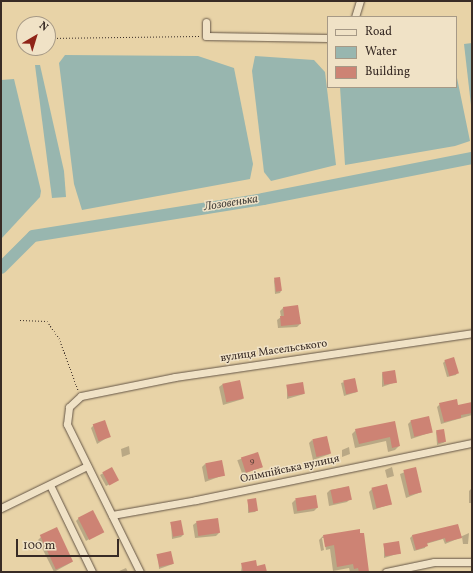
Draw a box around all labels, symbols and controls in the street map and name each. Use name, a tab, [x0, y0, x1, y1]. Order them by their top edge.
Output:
north arrow	[16, 16, 56, 56]
legend	[327, 16, 457, 88]
text: N	[35, 19, 51, 35]
text: Road	[365, 24, 392, 40]
text: Water	[365, 44, 397, 60]
text: Building	[365, 64, 410, 80]
water label: Лозовенька	[203, 193, 259, 215]
street label: вулиця Масельського	[220, 338, 328, 366]
street label: Олімпійська вулиця	[239, 453, 341, 487]
house number: 9	[250, 457, 254, 467]
scale bar	[18, 531, 121, 557]
text: 100 m	[23, 538, 55, 554]

